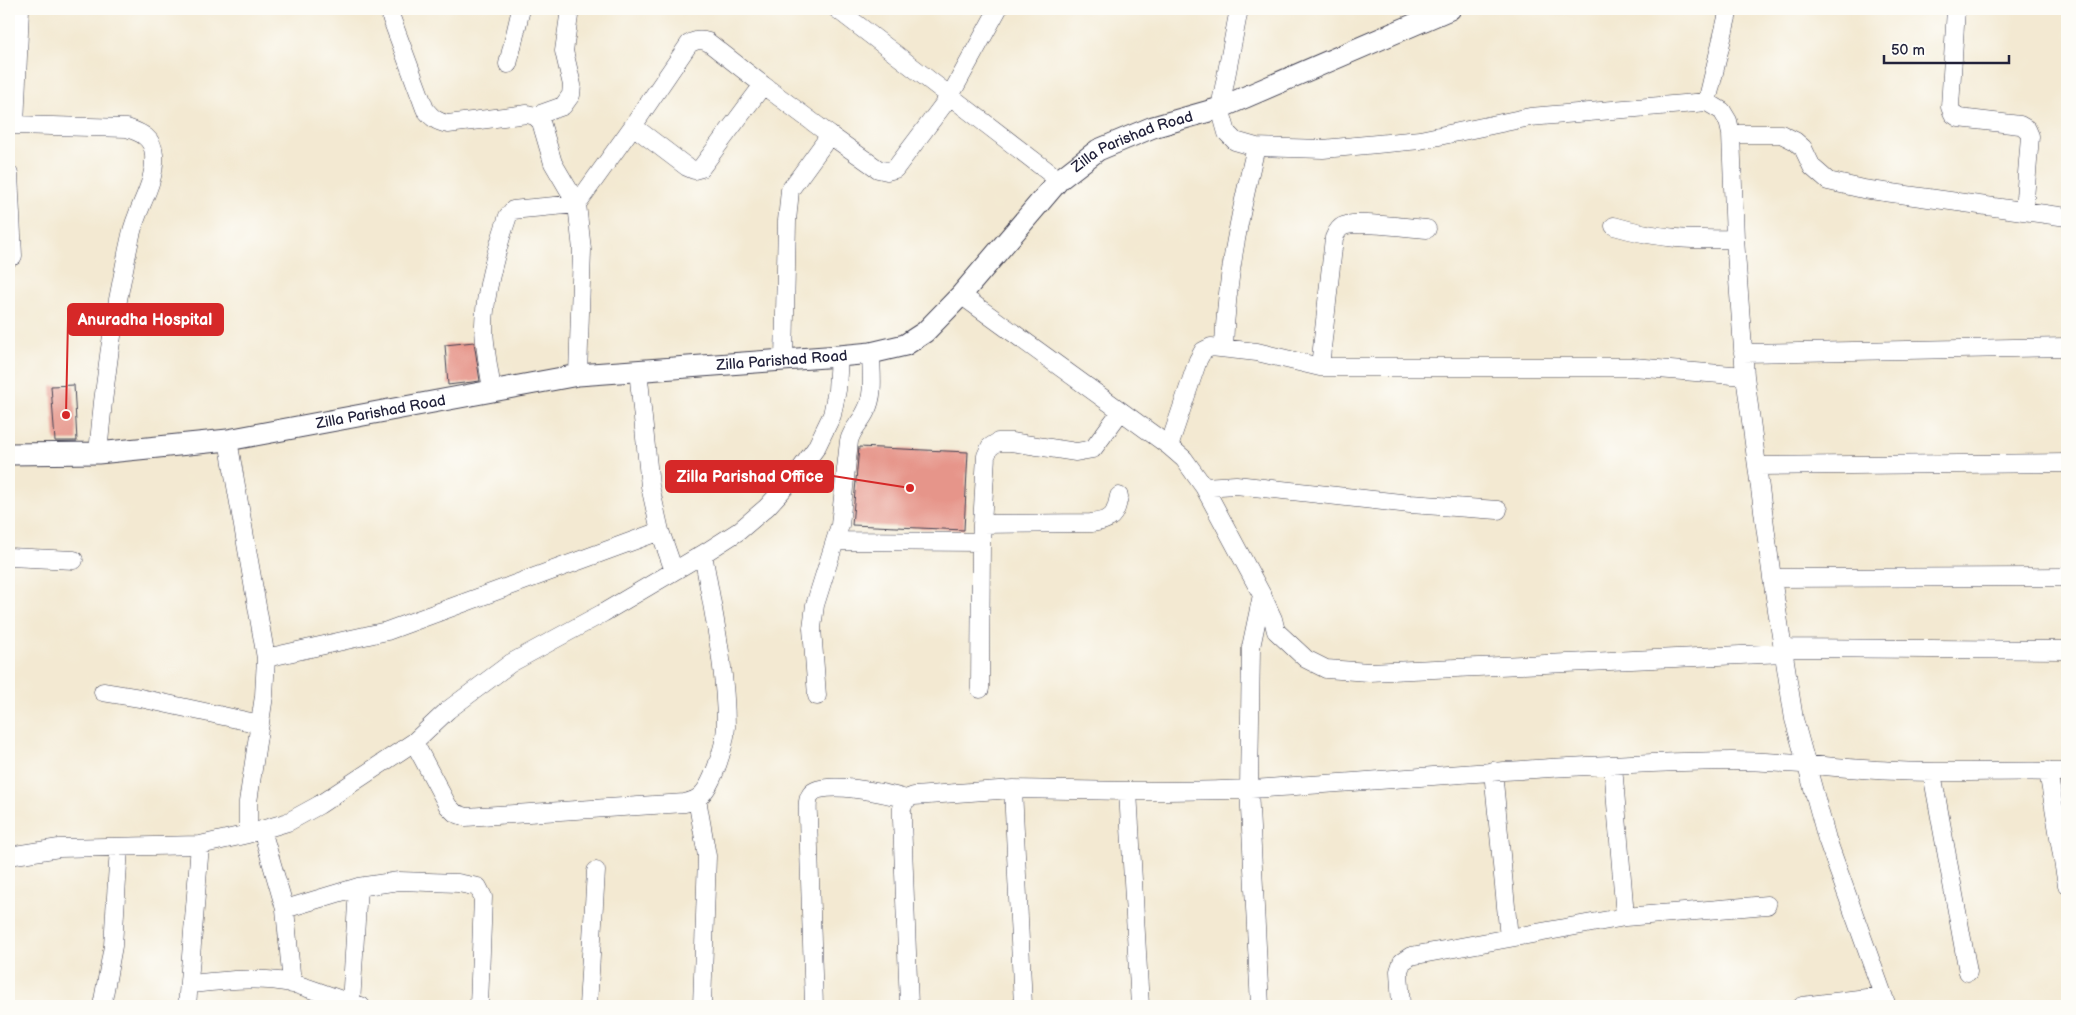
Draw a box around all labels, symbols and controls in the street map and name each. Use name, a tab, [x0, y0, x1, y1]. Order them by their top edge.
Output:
scale bar	[1884, 32, 2008, 64]
text: 50 m	[1891, 41, 1925, 60]
street label: Zilla Parishad Road	[1067, 107, 1195, 177]
callout: Anuradha Hospital	[68, 304, 223, 335]
text: Anuradha Hospital	[77, 311, 212, 330]
street label: Zilla Parishad Road	[715, 346, 848, 375]
street label: Zilla Parishad Road	[314, 391, 447, 434]
callout: Zilla Parishad Office	[666, 461, 833, 492]
text: Zilla Parishad Office	[677, 468, 823, 487]

